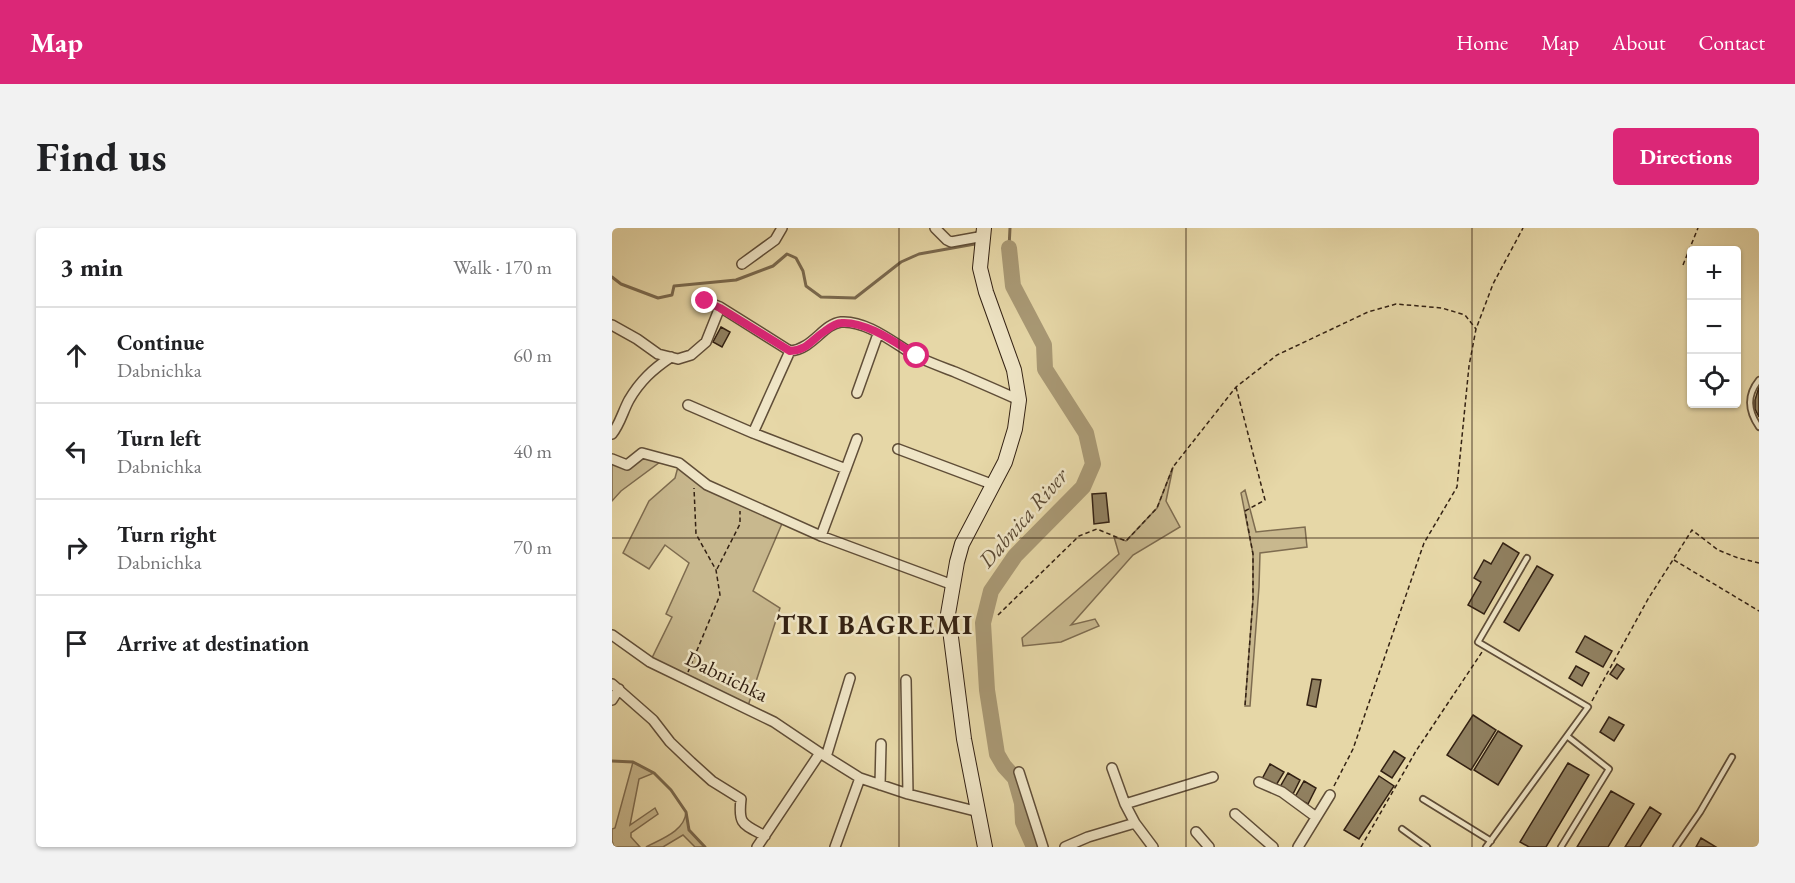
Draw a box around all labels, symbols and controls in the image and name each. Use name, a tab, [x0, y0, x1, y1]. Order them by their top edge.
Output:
text: Map	[30, 24, 83, 60]
text: Home	[1456, 29, 1508, 56]
text: Map	[1541, 29, 1579, 56]
text: About	[1612, 29, 1665, 56]
text: Contact	[1698, 29, 1765, 56]
button: Directions	[1613, 128, 1759, 185]
text: Find us	[36, 129, 167, 184]
map controls	[1687, 246, 1741, 408]
button: +	[1687, 246, 1741, 300]
text: 3 min	[60, 250, 123, 284]
text: Walk · 170 m	[453, 254, 552, 280]
route end	[691, 287, 717, 313]
button: −	[1687, 300, 1741, 354]
text: Continue	[117, 328, 204, 357]
icon: ahead	[60, 339, 93, 372]
text: 60 m	[513, 342, 552, 368]
route start	[903, 342, 929, 368]
button: locate	[1687, 354, 1741, 408]
text: Dabnichka	[117, 357, 202, 383]
text: Turn left	[117, 424, 201, 453]
icon: left	[60, 435, 93, 468]
text: 40 m	[513, 438, 552, 464]
text: Dabnichka	[117, 453, 202, 479]
water label: Dabnica River	[971, 461, 1075, 575]
text: Turn right	[117, 520, 216, 549]
icon: right	[60, 531, 93, 564]
text: 70 m	[513, 534, 552, 560]
text: Dabnichka	[117, 549, 202, 575]
district label: TRI BAGREMI	[776, 607, 974, 642]
icon: arrive	[60, 627, 93, 660]
text: Arrive at destination	[117, 629, 309, 658]
street label: Dabnichka	[681, 644, 773, 708]

